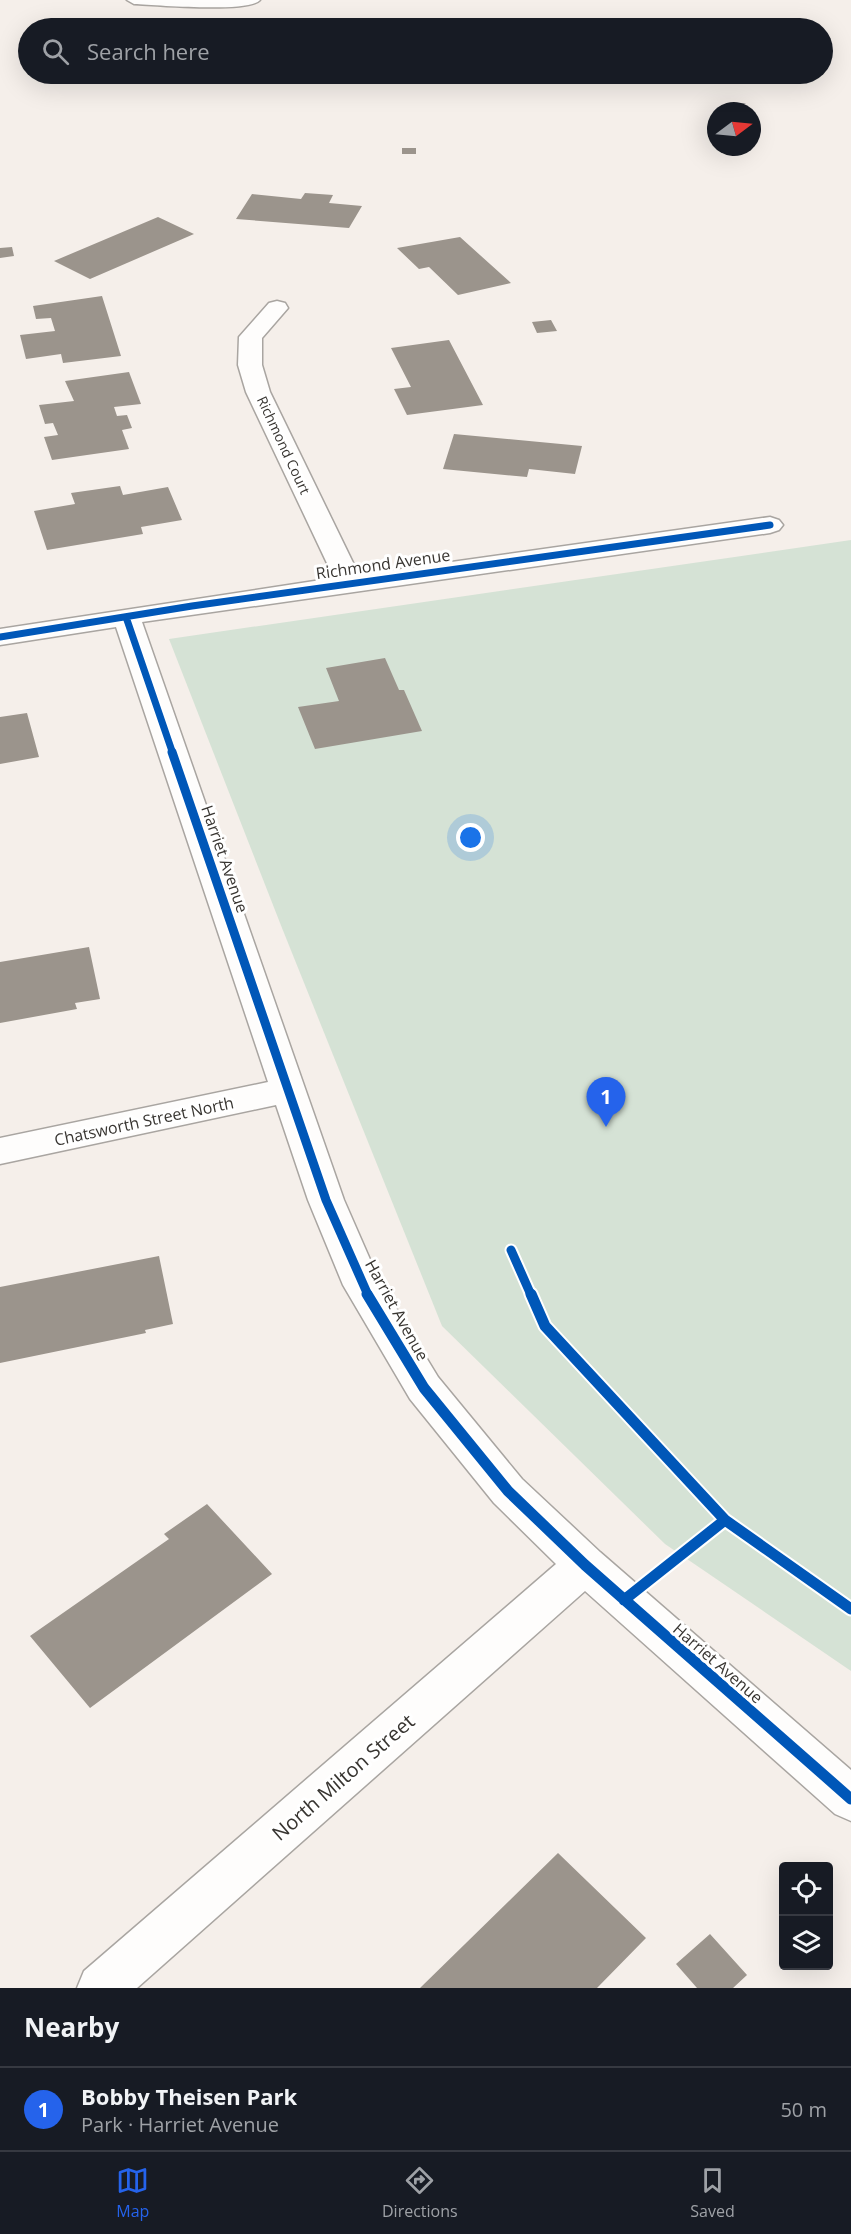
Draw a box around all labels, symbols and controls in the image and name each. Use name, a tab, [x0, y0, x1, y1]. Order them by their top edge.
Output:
search box	[18, 18, 833, 84]
icon: search	[39, 35, 72, 68]
text: Search here	[87, 36, 210, 66]
north arrow	[707, 102, 761, 156]
street label: Richmond Court	[253, 393, 315, 497]
street label: Richmond Avenue	[314, 544, 452, 584]
street label: Harriet Avenue	[196, 802, 254, 916]
your location	[456, 823, 485, 852]
pin: 1	[586, 1078, 626, 1127]
street label: Chatsworth Street North	[52, 1091, 236, 1151]
street label: Harriet Avenue	[360, 1256, 434, 1364]
street label: Harriet Avenue	[668, 1618, 768, 1708]
street label: North Milton Street	[266, 1708, 420, 1846]
map controls	[779, 1862, 833, 1970]
button: locate	[779, 1862, 833, 1916]
button: layers	[779, 1916, 833, 1970]
text: Nearby	[24, 2009, 119, 2045]
text: Bobby Theisen Park	[81, 2081, 297, 2111]
text: 1	[38, 2096, 49, 2123]
text: 50 m	[780, 2096, 827, 2123]
text: Park · Harriet Avenue	[81, 2111, 279, 2138]
tab: Map	[116, 2164, 149, 2222]
tab: Directions	[382, 2164, 458, 2222]
tab: Saved	[690, 2164, 735, 2222]

